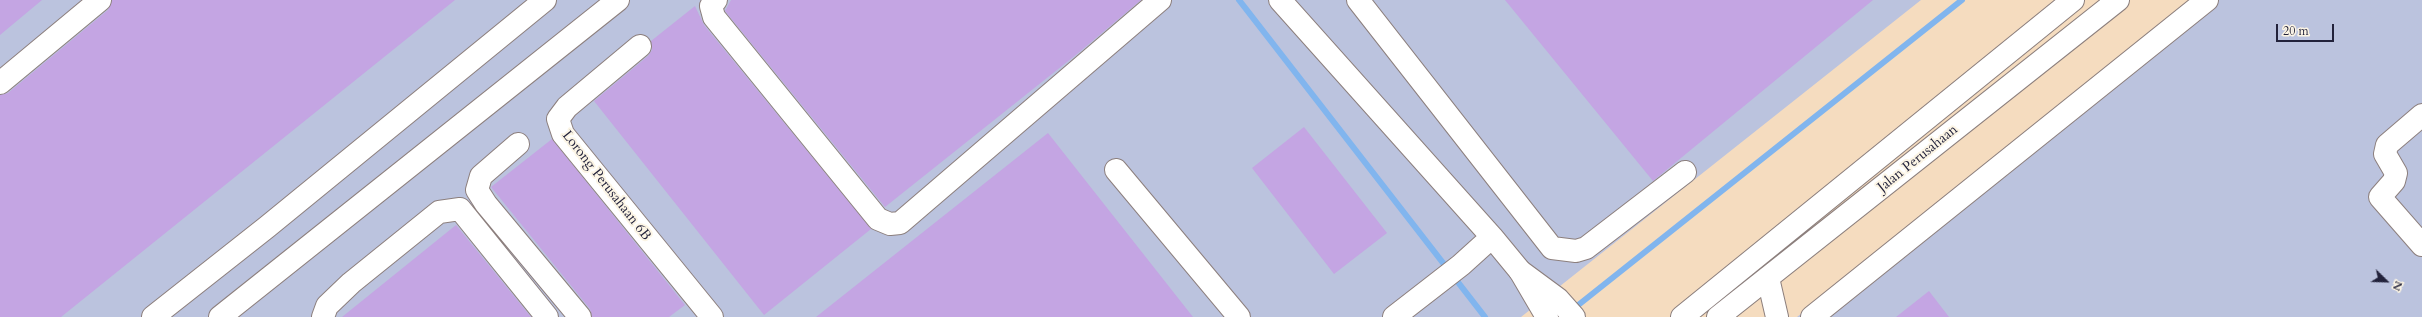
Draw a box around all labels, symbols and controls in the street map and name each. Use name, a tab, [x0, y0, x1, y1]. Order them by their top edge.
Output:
scale bar	[2278, 16, 2336, 42]
text: 20 m	[2283, 23, 2309, 39]
street label: Jalan Perusahaan	[1875, 122, 1961, 196]
street label: Lorong Perusahaan 6B	[558, 128, 654, 244]
north arrow	[2366, 261, 2406, 301]
text: N	[2389, 279, 2406, 293]

